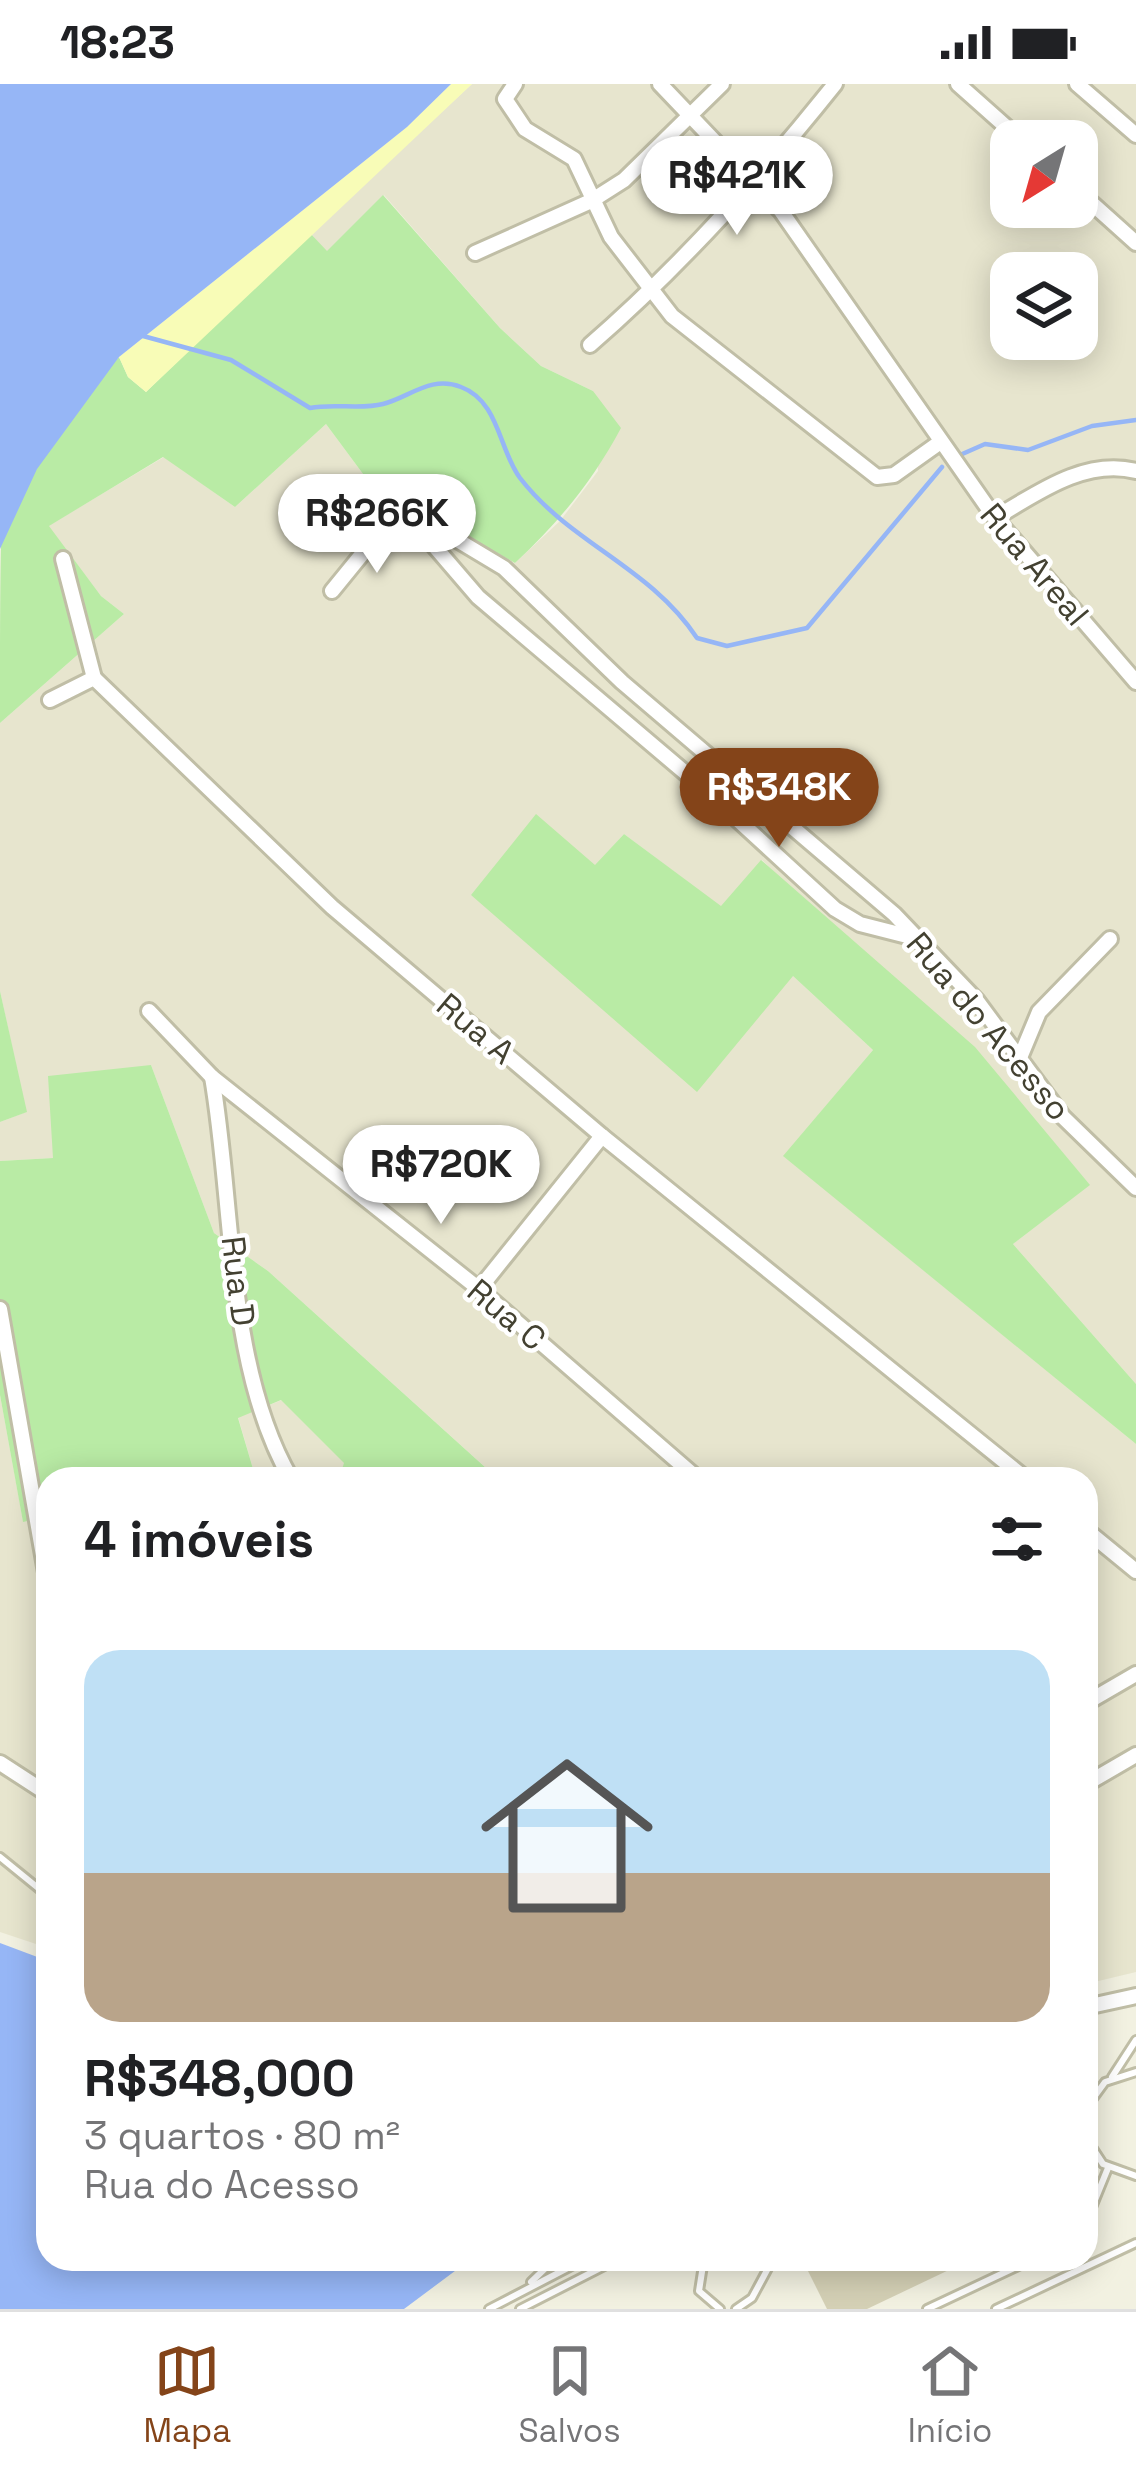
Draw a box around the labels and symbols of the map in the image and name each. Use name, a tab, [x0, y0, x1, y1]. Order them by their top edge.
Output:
north arrow	[990, 120, 1098, 228]
pin: R$421K	[639, 136, 835, 238]
pin: R$266K	[279, 474, 475, 576]
street label: Rua Areal	[971, 495, 1098, 635]
pin: R$348K	[681, 748, 877, 850]
street label: Rua do Acesso	[897, 924, 1079, 1130]
street label: Rua A	[428, 984, 523, 1073]
pin: R$720K	[343, 1125, 539, 1227]
street label: Rua D	[212, 1234, 264, 1329]
street label: Rua C	[459, 1270, 554, 1360]

